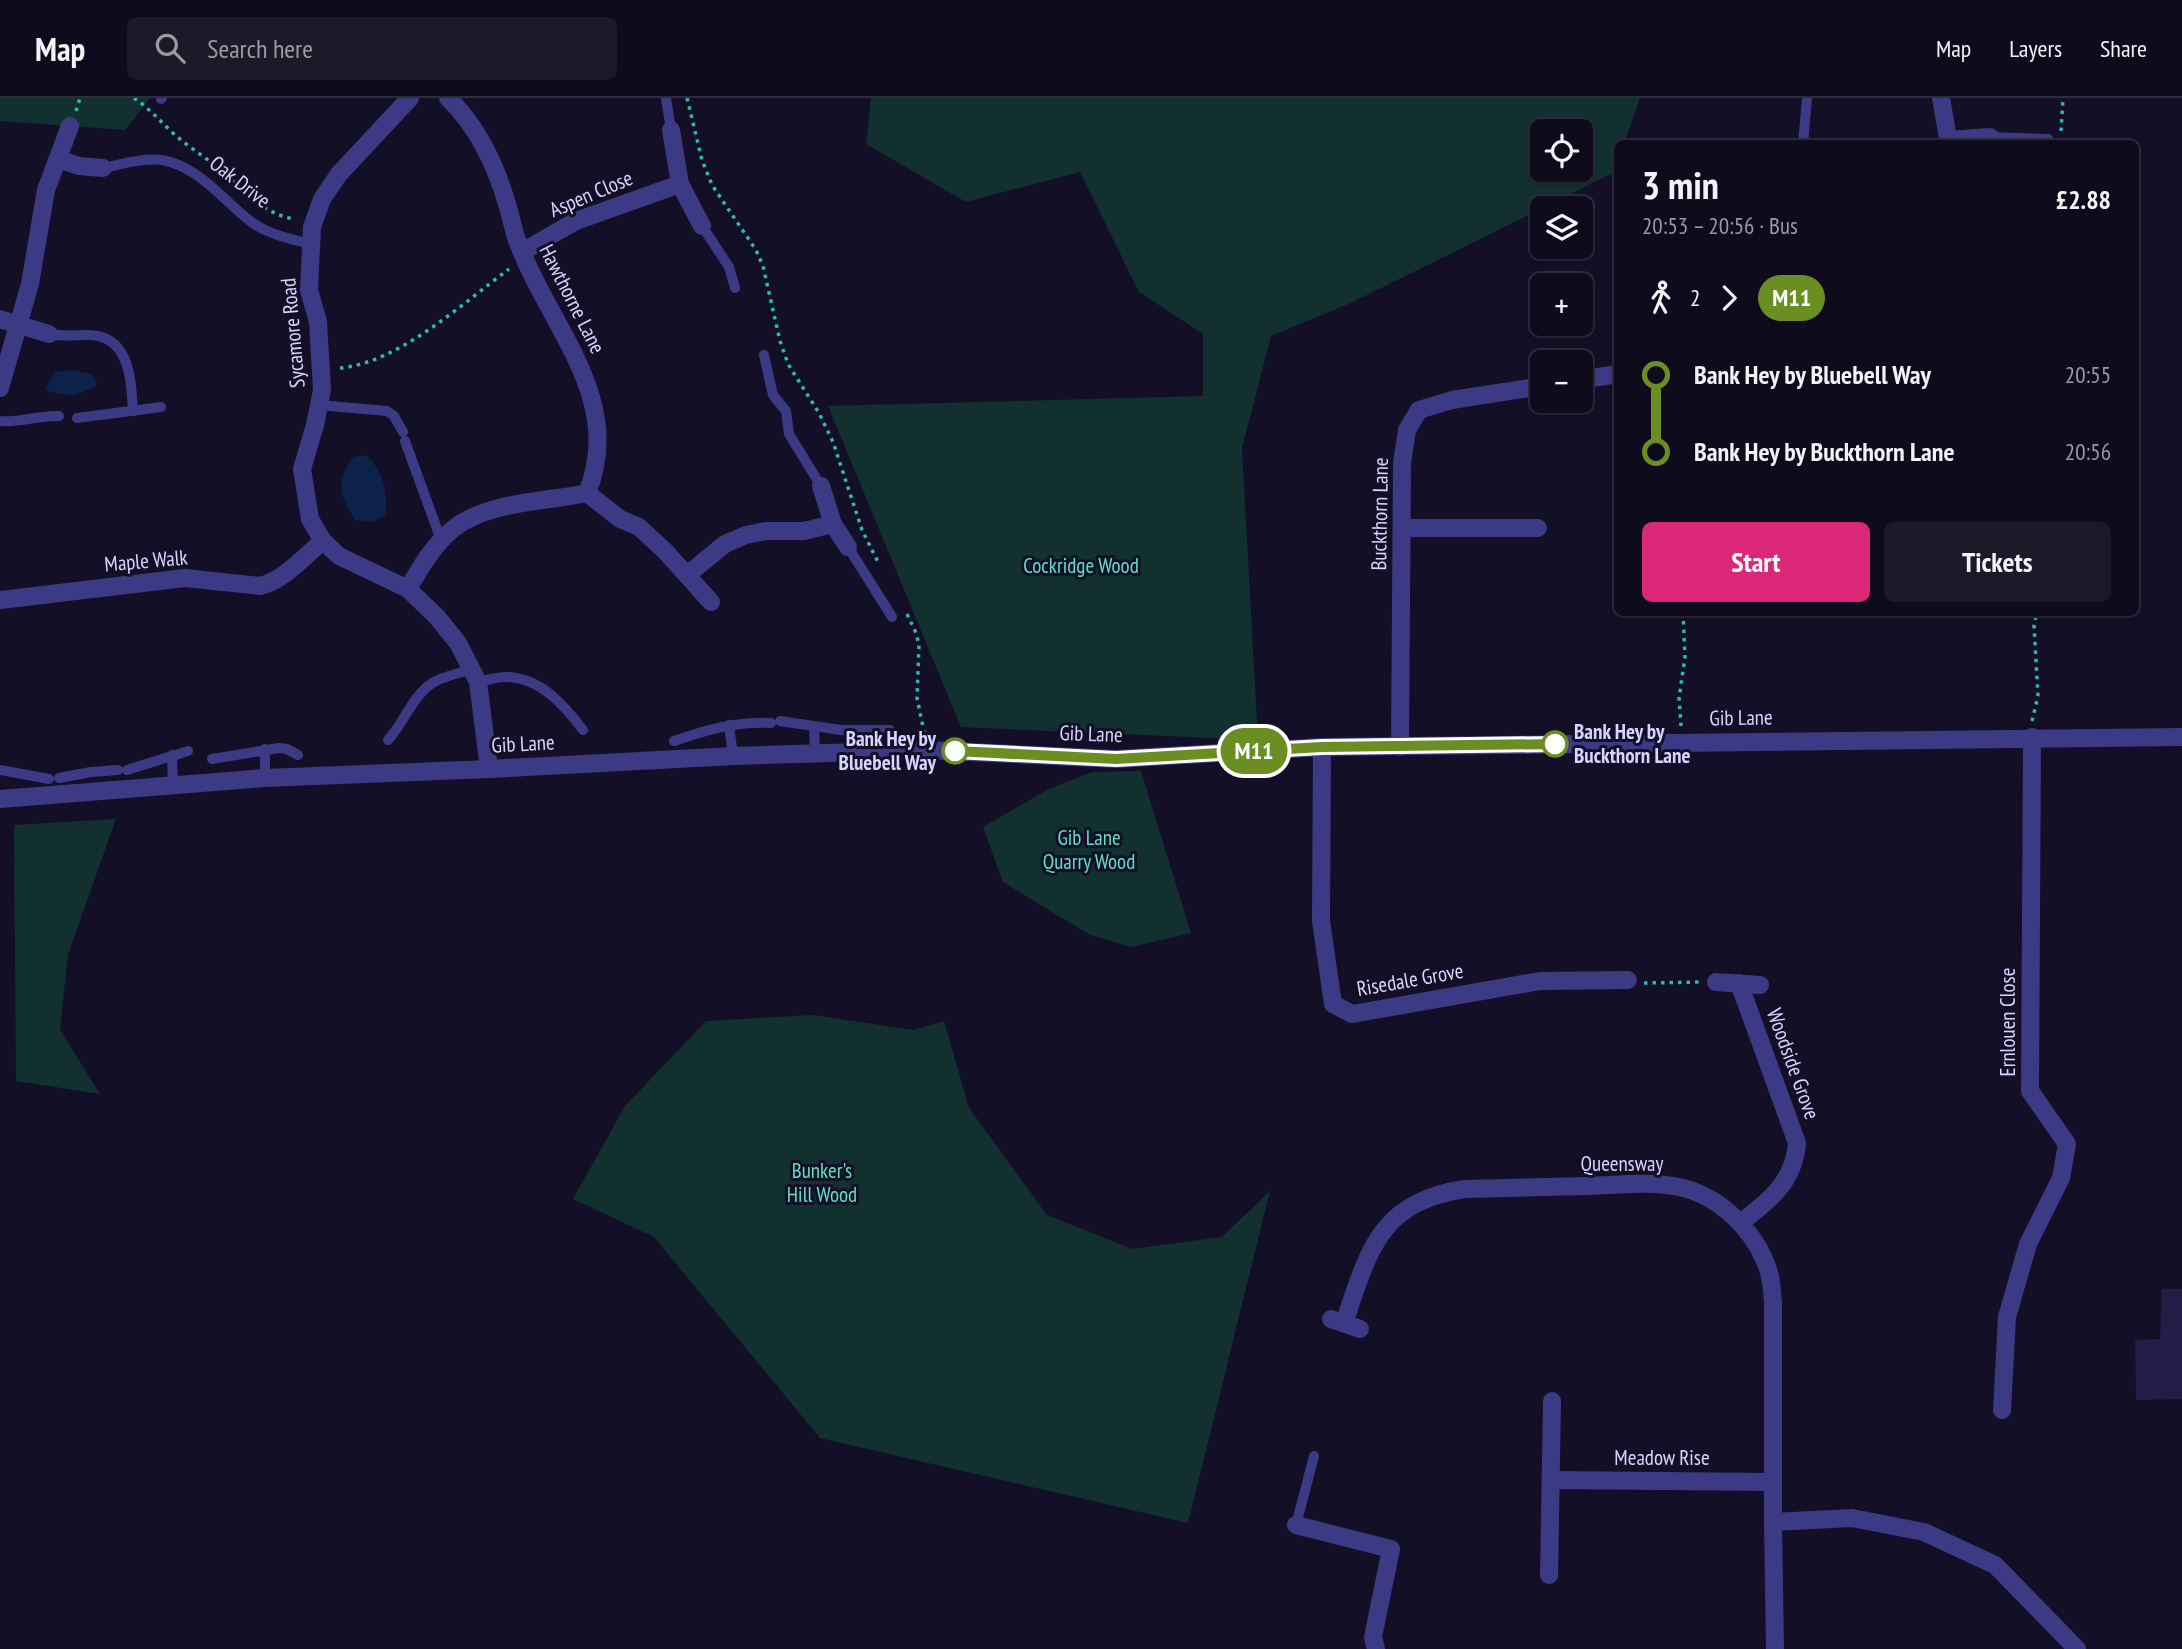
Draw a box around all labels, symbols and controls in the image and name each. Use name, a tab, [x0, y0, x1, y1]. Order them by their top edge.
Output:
search box	[127, 17, 617, 80]
text: Map	[35, 27, 85, 70]
icon: search	[151, 29, 189, 67]
text: Search here	[207, 32, 313, 65]
text: Map	[1936, 33, 1971, 64]
text: Layers	[2009, 33, 2062, 64]
text: Share	[2100, 33, 2147, 64]
map controls	[1530, 119, 1593, 413]
button: locate	[1530, 119, 1593, 182]
street label: Oak Drive	[204, 149, 276, 214]
text: 3 min	[1642, 160, 1719, 209]
street label: Aspen Close	[545, 164, 637, 223]
text: £2.88	[2056, 183, 2111, 216]
button: layers	[1530, 196, 1593, 259]
text: 20:53 – 20:56 · Bus	[1642, 211, 1798, 240]
street label: Hawthorne Lane	[533, 240, 611, 358]
button: +	[1530, 273, 1593, 336]
street label: Sycamore Road	[274, 277, 311, 389]
icon: walk	[1642, 279, 1680, 317]
icon: forward	[1710, 279, 1748, 317]
text: M11	[1772, 282, 1811, 313]
text: 2	[1690, 283, 1700, 312]
button: −	[1530, 350, 1593, 413]
text: Bank Hey by Bluebell Way	[1694, 358, 1931, 391]
text: 20:55	[2065, 360, 2111, 389]
text: Bank Hey by Buckthorn Lane	[1694, 435, 1955, 468]
text: 20:56	[2065, 437, 2111, 466]
street label: Buckthorn Lane	[1365, 457, 1394, 571]
button: Start	[1642, 522, 1870, 602]
button: Tickets	[1884, 522, 2111, 602]
street label: Maple Walk	[103, 543, 189, 578]
park label: Cockridge Wood	[1023, 552, 1139, 579]
street label: Gib Lane	[1709, 703, 1773, 732]
place label: Bank Hey by Buckthorn Lane	[1574, 718, 1690, 769]
street label: Gib Lane	[1059, 719, 1123, 748]
place label: Bank Hey by Bluebell Way	[839, 725, 937, 776]
street label: Gib Lane	[491, 728, 555, 759]
line badge: M11	[1214, 728, 1294, 774]
marker: Bank Hey by Buckthorn Lane	[1542, 731, 1568, 757]
text: M11	[1235, 735, 1273, 766]
marker: Bank Hey by Bluebell Way	[942, 738, 968, 764]
park label: Gib Lane Quarry Wood	[1043, 824, 1135, 875]
street label: Risedale Grove	[1355, 957, 1465, 1002]
street label: Ernlouen Close	[1994, 968, 2021, 1076]
street label: Woodside Grove	[1761, 1005, 1826, 1123]
street label: Queensway	[1581, 1150, 1664, 1177]
park label: Bunker's Hill Wood	[787, 1157, 857, 1208]
street label: Meadow Rise	[1614, 1444, 1710, 1471]

